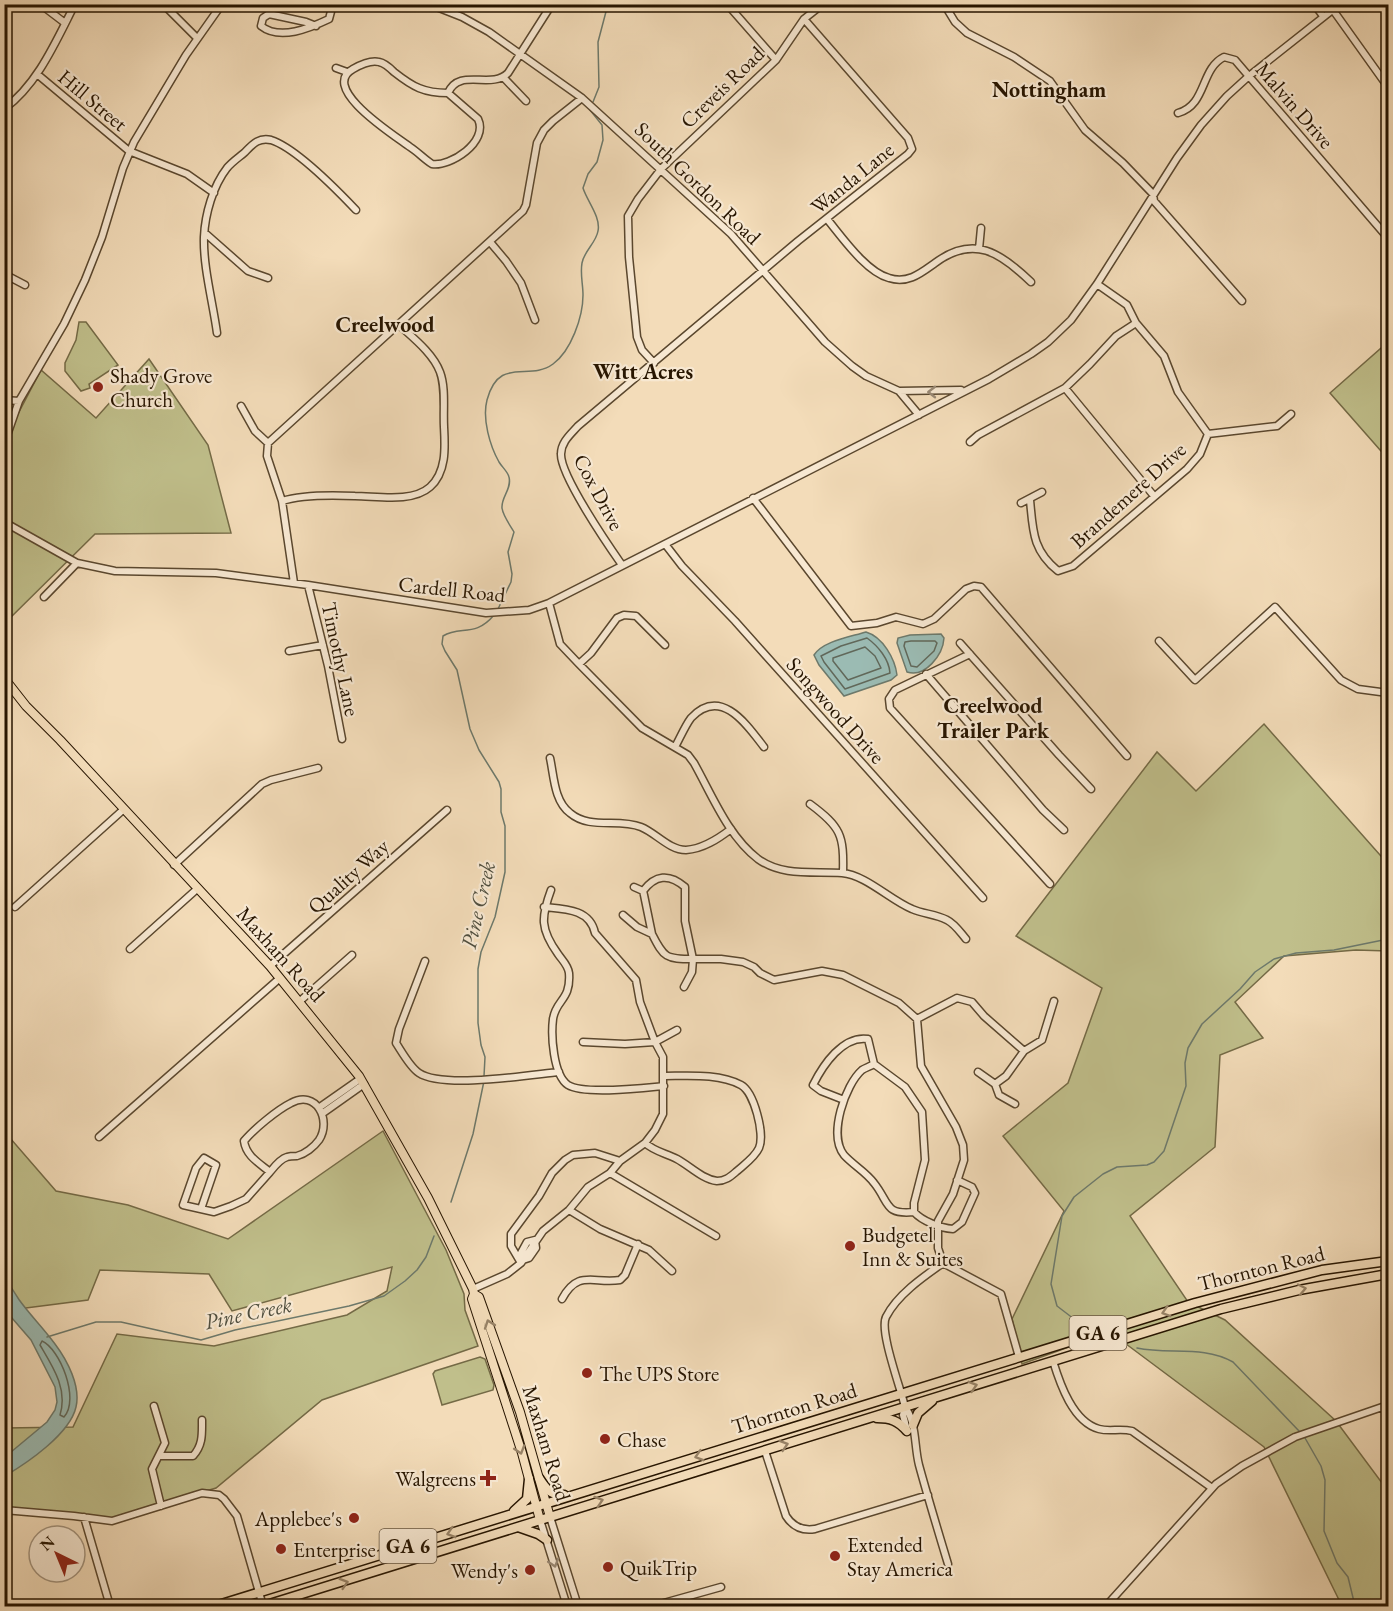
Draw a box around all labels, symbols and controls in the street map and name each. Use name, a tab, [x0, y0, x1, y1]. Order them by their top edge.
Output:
street label: Creveis Road	[674, 40, 770, 134]
street label: Malvin Drive	[1250, 56, 1340, 154]
street label: Hill Street	[53, 63, 134, 137]
district label: Nottingham	[992, 75, 1106, 104]
street label: South Gordon Road	[629, 116, 767, 251]
street label: Wanda Lane	[805, 136, 899, 220]
district label: Creelwood	[335, 310, 435, 339]
district label: Witt Acres	[593, 357, 693, 386]
place label: Shady Grove Church	[110, 362, 212, 413]
marker: Shady Grove Church	[91, 380, 105, 394]
one-way arrow	[927, 386, 936, 398]
street label: Brandemere Drive	[1065, 436, 1191, 554]
street label: Cox Drive	[568, 449, 630, 535]
street label: Cardell Road	[397, 570, 507, 608]
street label: Timothy Lane	[316, 600, 366, 718]
street label: Songwood Drive	[781, 651, 891, 769]
district label: Creelwood Trailer Park	[937, 691, 1050, 745]
street label: Quality Way	[302, 832, 396, 920]
water label: Pine Creek	[454, 858, 502, 952]
street label: Maxham Road	[231, 901, 331, 1008]
place label: Budgetel Inn & Suites	[862, 1221, 963, 1272]
marker: Budgetel Inn & Suites	[843, 1239, 857, 1253]
street label: Thornton Road	[1195, 1239, 1328, 1297]
one-way arrow	[1296, 1284, 1306, 1297]
water label: Pine Creek	[202, 1290, 294, 1336]
one-way arrow	[1161, 1305, 1172, 1317]
road number: GA 6	[1070, 1316, 1126, 1350]
one-way arrow	[484, 1320, 497, 1330]
place label: The UPS Store	[599, 1360, 719, 1387]
marker: The UPS Store	[580, 1366, 594, 1380]
street label: Thornton Road	[728, 1376, 860, 1440]
one-way arrow	[967, 1380, 978, 1393]
street label: Maxham Road	[517, 1382, 578, 1504]
place label: Chase	[617, 1426, 666, 1453]
marker: Chase	[598, 1432, 612, 1446]
one-way arrow	[778, 1440, 789, 1452]
one-way arrow	[513, 1444, 525, 1455]
one-way arrow	[694, 1449, 705, 1461]
place label: Walgreens	[395, 1465, 476, 1492]
marker: Walgreens	[481, 1471, 495, 1485]
one-way arrow	[593, 1496, 604, 1509]
place label: Applebee's	[254, 1505, 342, 1532]
marker: Applebee's	[347, 1511, 361, 1525]
north arrow	[27, 1524, 87, 1584]
one-way arrow	[446, 1526, 457, 1538]
road number: GA 6	[380, 1529, 436, 1563]
text: N	[35, 1531, 59, 1555]
place label: Extended Stay America	[847, 1531, 953, 1582]
place label: Enterprise	[293, 1536, 376, 1563]
marker: Enterprise	[274, 1542, 288, 1556]
marker: Extended Stay America	[828, 1549, 842, 1563]
place label: QuikTrip	[620, 1554, 697, 1582]
place label: Wendy's	[451, 1557, 518, 1584]
one-way arrow	[547, 1557, 559, 1568]
marker: QuikTrip	[601, 1560, 615, 1574]
marker: Wendy's	[523, 1563, 537, 1577]
one-way arrow	[338, 1577, 349, 1590]

